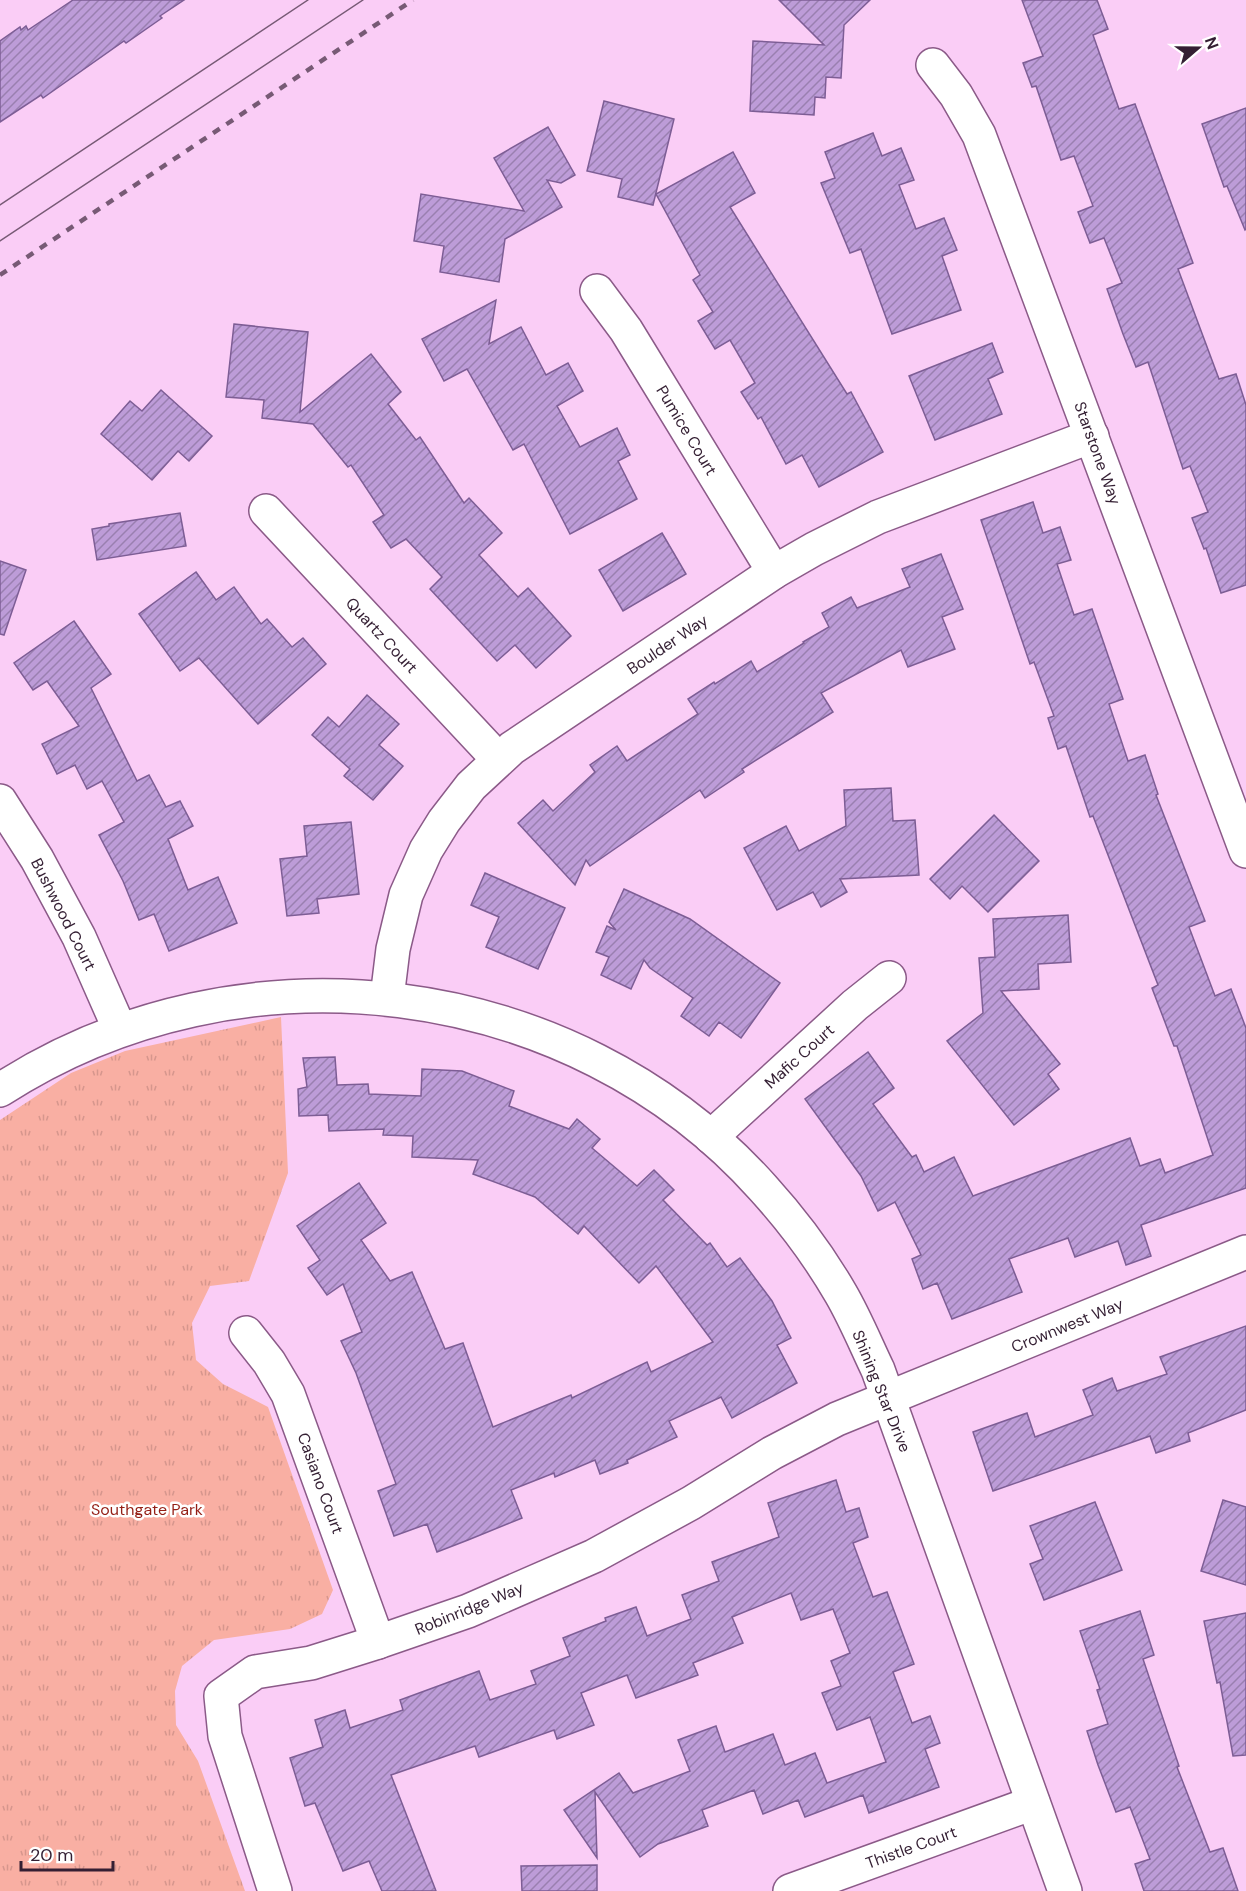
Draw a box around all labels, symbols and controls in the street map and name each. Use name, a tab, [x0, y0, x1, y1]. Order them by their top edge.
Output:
north arrow	[1168, 18, 1228, 78]
text: N	[1200, 34, 1223, 52]
street label: Pumice Court	[651, 381, 722, 479]
street label: Starstone Way	[1069, 399, 1126, 508]
street label: Quartz Court	[341, 593, 422, 678]
street label: Boulder Way	[623, 610, 712, 679]
street label: Bushwood Court	[26, 854, 101, 974]
street label: Mafic Court	[760, 1019, 839, 1093]
street label: Crownwest Way	[1008, 1293, 1126, 1357]
street label: Shining Star Drive	[847, 1327, 916, 1455]
street label: Casiano Court	[293, 1430, 349, 1537]
park label: Southgate Park	[91, 1499, 203, 1520]
street label: Robinridge Way	[412, 1577, 527, 1640]
street label: Thistle Court	[863, 1821, 959, 1874]
scale bar	[21, 1834, 112, 1872]
text: 20 m	[30, 1843, 73, 1867]

